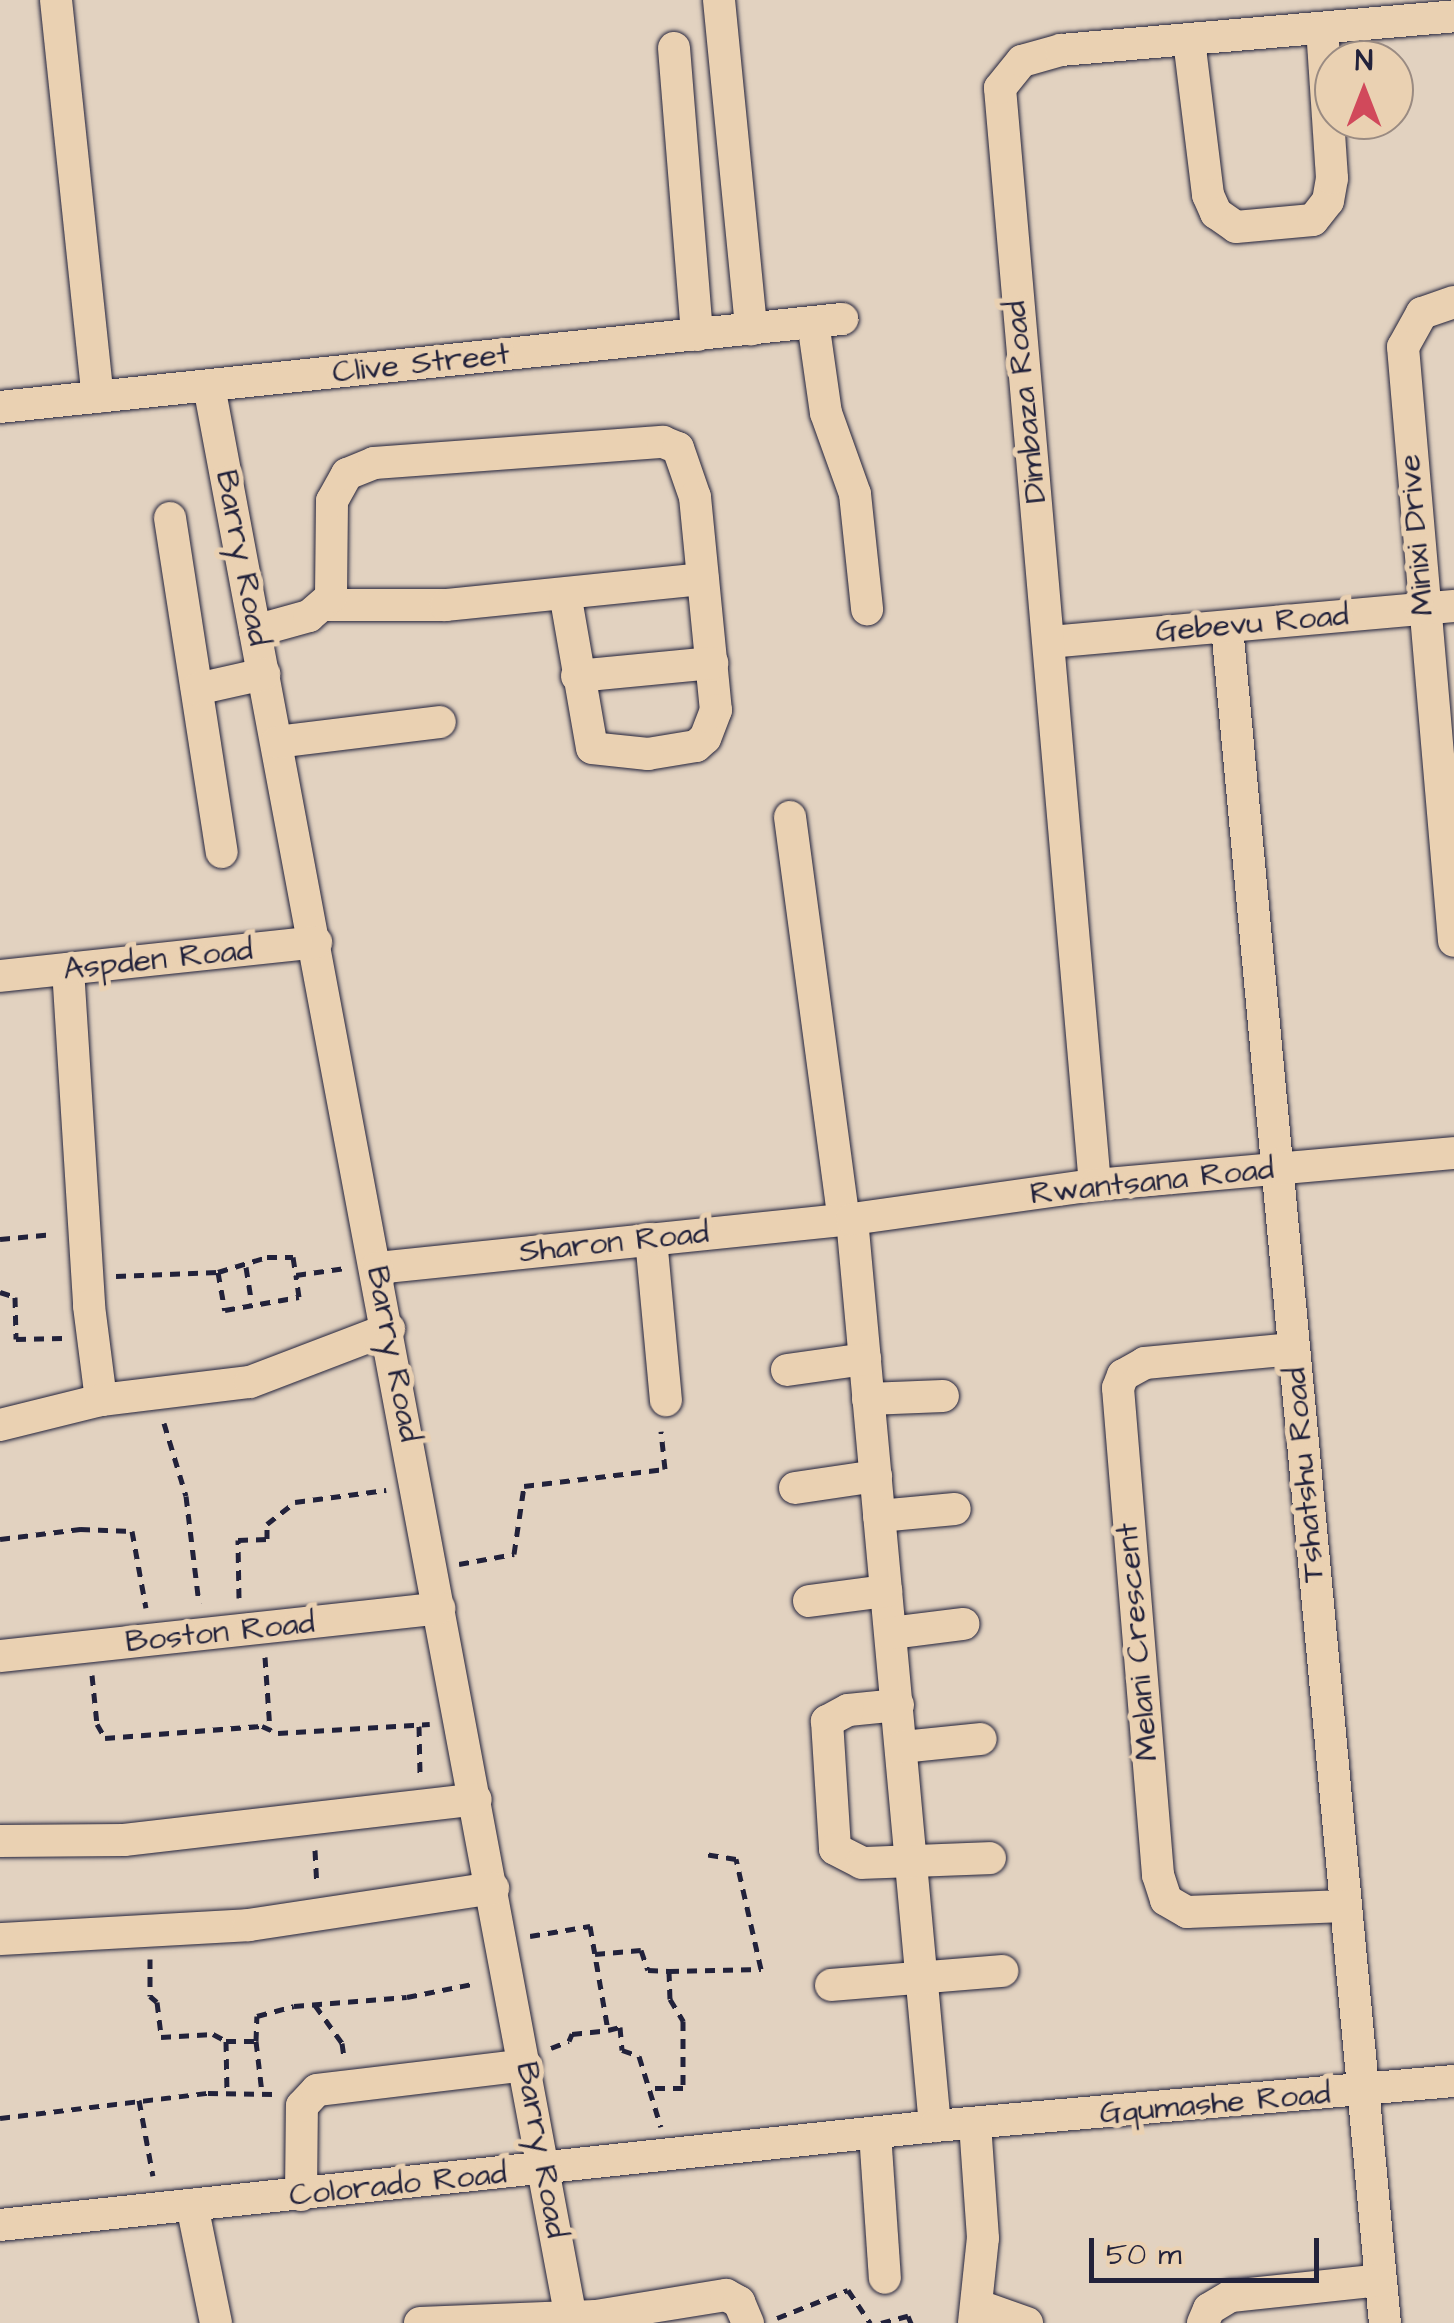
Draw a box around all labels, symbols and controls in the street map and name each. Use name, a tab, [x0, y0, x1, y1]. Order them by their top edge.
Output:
north arrow	[1314, 40, 1414, 140]
text: N	[1355, 42, 1373, 81]
street label: Dimbaza Road	[996, 299, 1056, 505]
street label: Clive Street	[330, 336, 512, 392]
street label: Minixi Drive	[1391, 453, 1443, 617]
street label: Barry Road	[206, 467, 278, 649]
street label: Gebevu Road	[1154, 596, 1350, 652]
street label: Aspden Road	[61, 931, 255, 989]
street label: Rwantsana Road	[1028, 1150, 1276, 1214]
street label: Sharon Road	[517, 1214, 711, 1272]
street label: Barry Road	[357, 1263, 429, 1445]
street label: Tshatshu Road	[1276, 1366, 1334, 1584]
street label: Melani Crescent	[1108, 1521, 1168, 1763]
street label: Boston Road	[123, 1604, 317, 1662]
street label: Barry Road	[507, 2059, 575, 2241]
street label: Gqumashe Road	[1098, 2075, 1332, 2133]
street label: Colorado Road	[287, 2154, 509, 2216]
scale bar	[1094, 2218, 1324, 2280]
text: 50 m	[1106, 2234, 1182, 2276]

